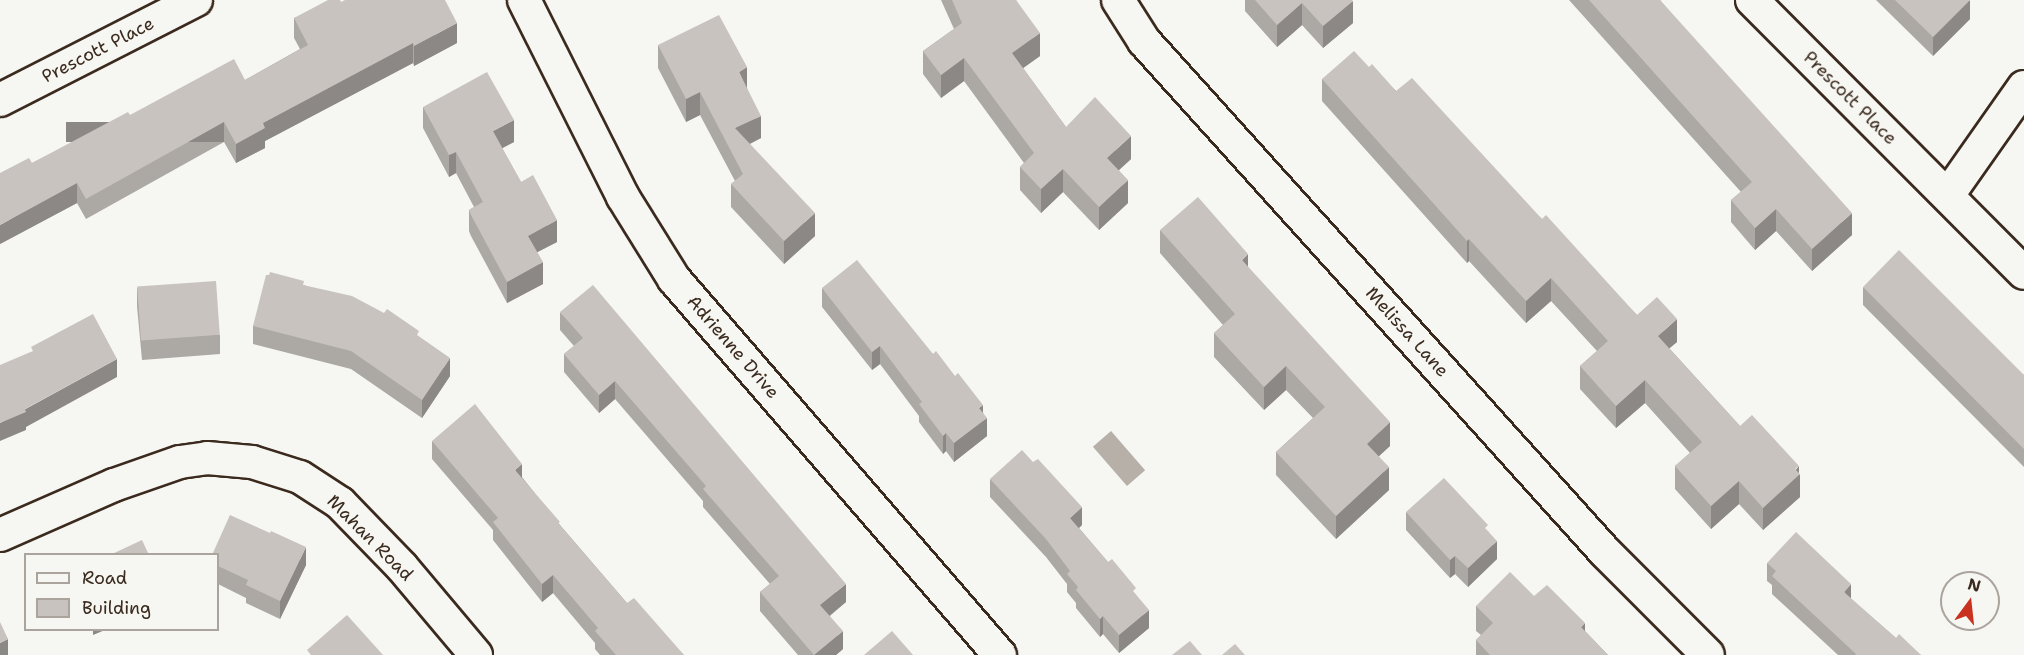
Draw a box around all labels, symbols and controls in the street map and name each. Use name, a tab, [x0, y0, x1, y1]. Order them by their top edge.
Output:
street label: Prescott Place	[38, 12, 158, 88]
street label: Prescott Place	[1799, 47, 1901, 149]
street label: Melissa Lane	[1361, 283, 1453, 381]
street label: Adrienne Drive	[682, 291, 784, 403]
street label: Mahan Road	[322, 490, 418, 586]
legend	[24, 553, 219, 631]
text: Road	[82, 566, 127, 590]
north arrow	[1940, 571, 2000, 631]
text: N	[1965, 573, 1983, 597]
text: Building	[82, 596, 151, 620]

